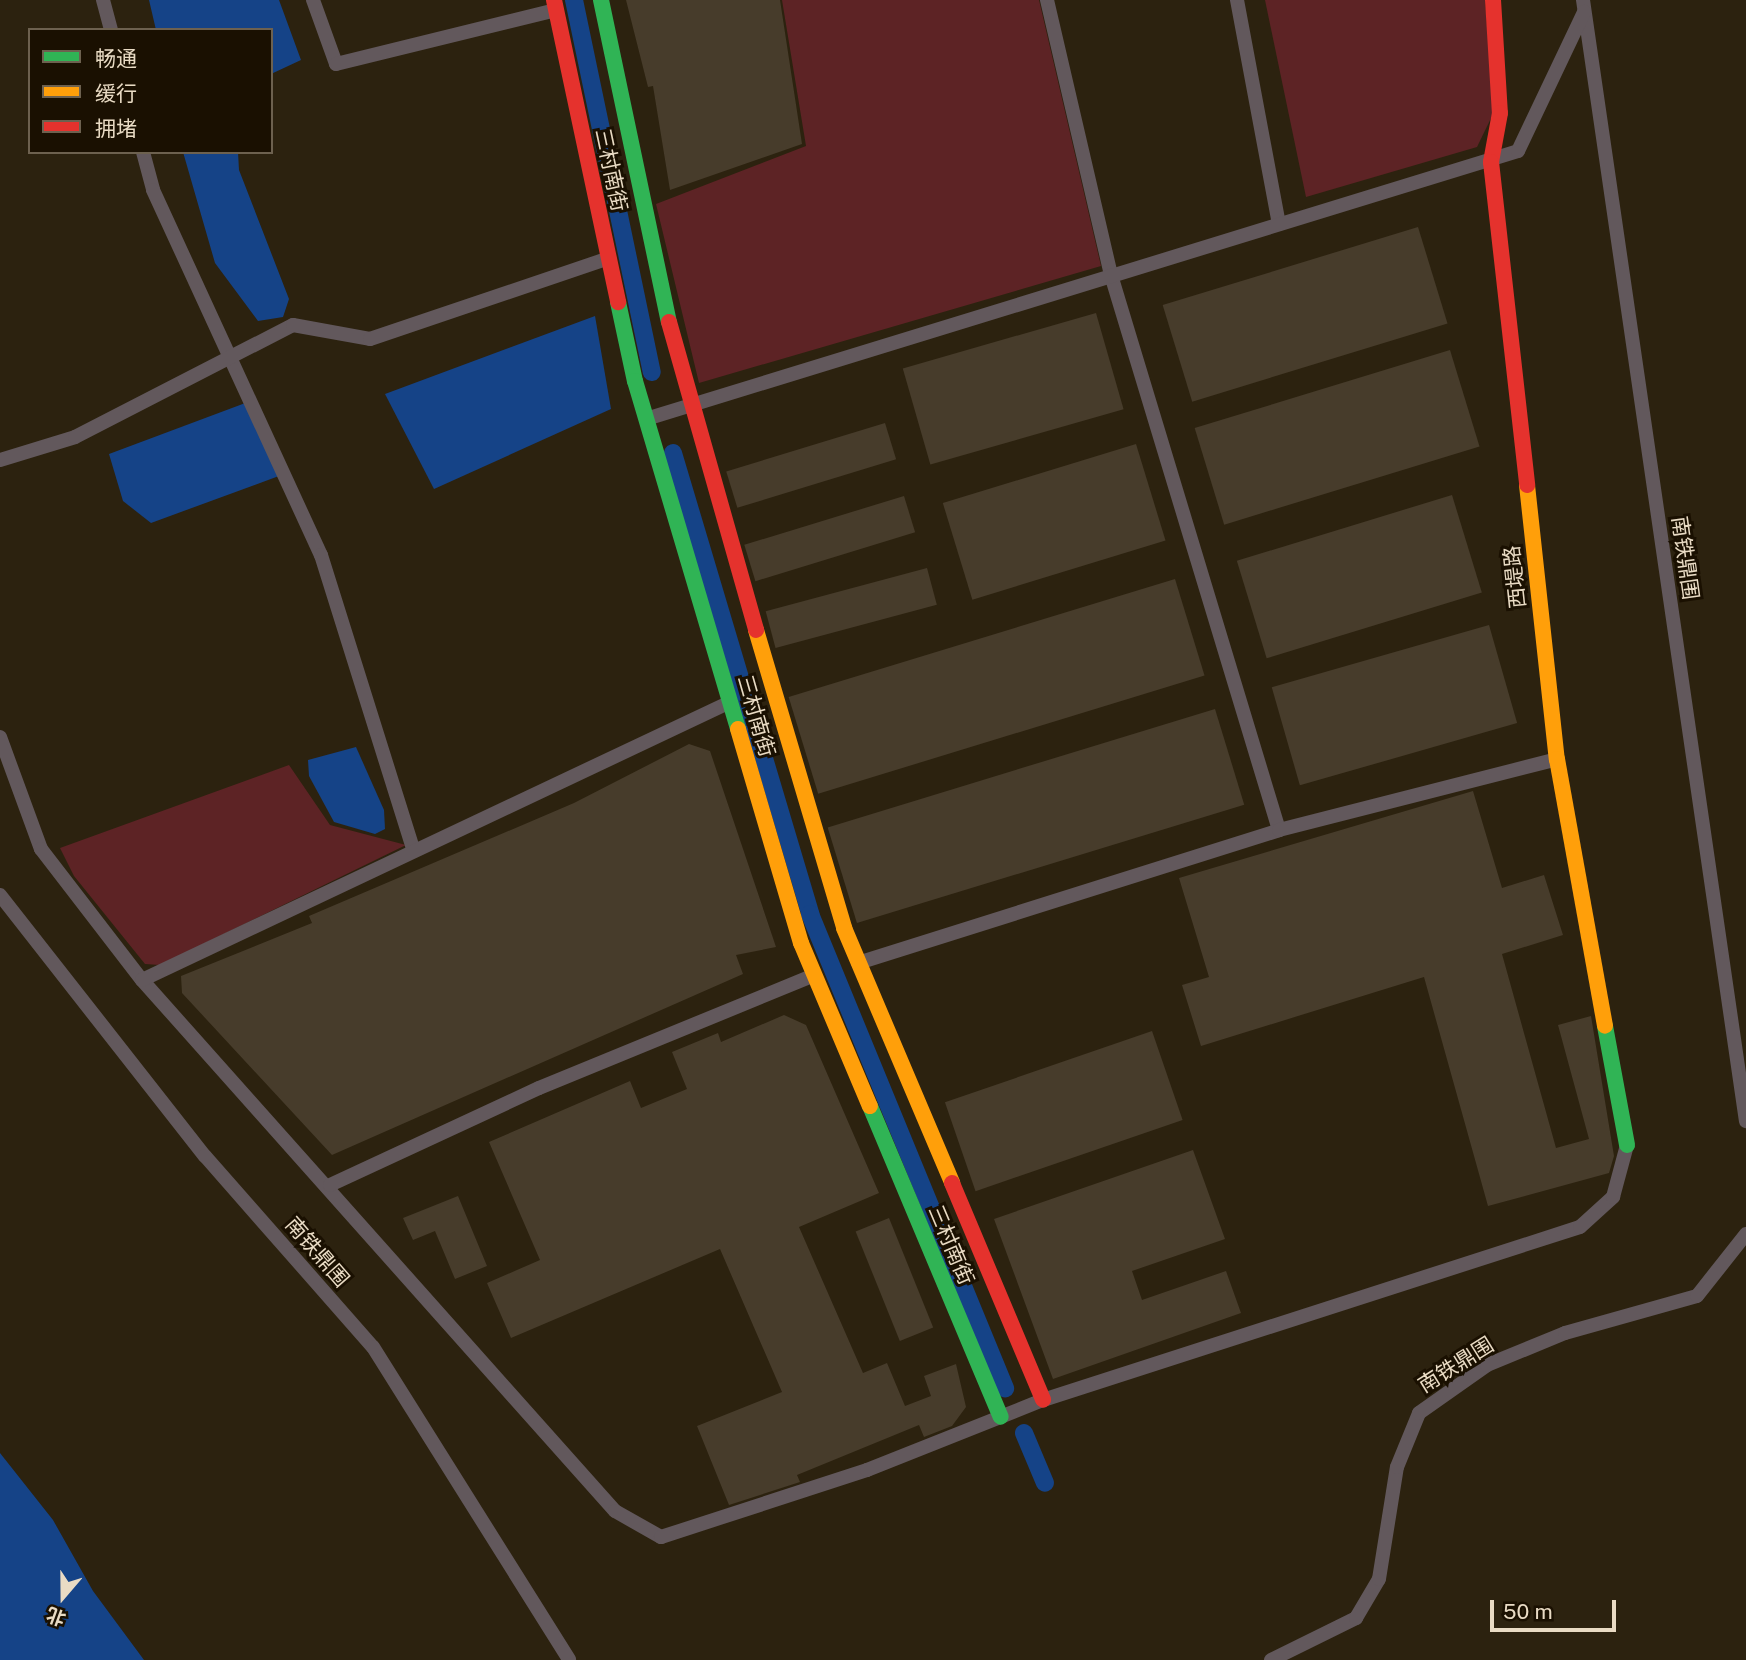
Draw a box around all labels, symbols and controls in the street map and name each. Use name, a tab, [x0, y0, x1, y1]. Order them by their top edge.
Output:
legend	[28, 28, 273, 154]
text: 畅通	[95, 46, 137, 71]
text: 缓行	[95, 81, 137, 106]
text: 拥堵	[95, 116, 137, 141]
street label: 三村南街	[590, 126, 632, 214]
street label: 南铁鼎围	[1667, 515, 1703, 601]
street label: 西堤路	[1499, 544, 1531, 610]
street label: 三村南街	[732, 672, 780, 760]
street label: 三村南街	[923, 1201, 979, 1289]
street label: 南铁鼎围	[280, 1212, 354, 1292]
street label: 南铁鼎围	[1414, 1332, 1498, 1398]
north arrow	[28, 1562, 98, 1632]
scale bar	[1494, 1586, 1620, 1630]
text: 50 m	[1503, 1599, 1553, 1624]
text: 北	[43, 1603, 69, 1630]

